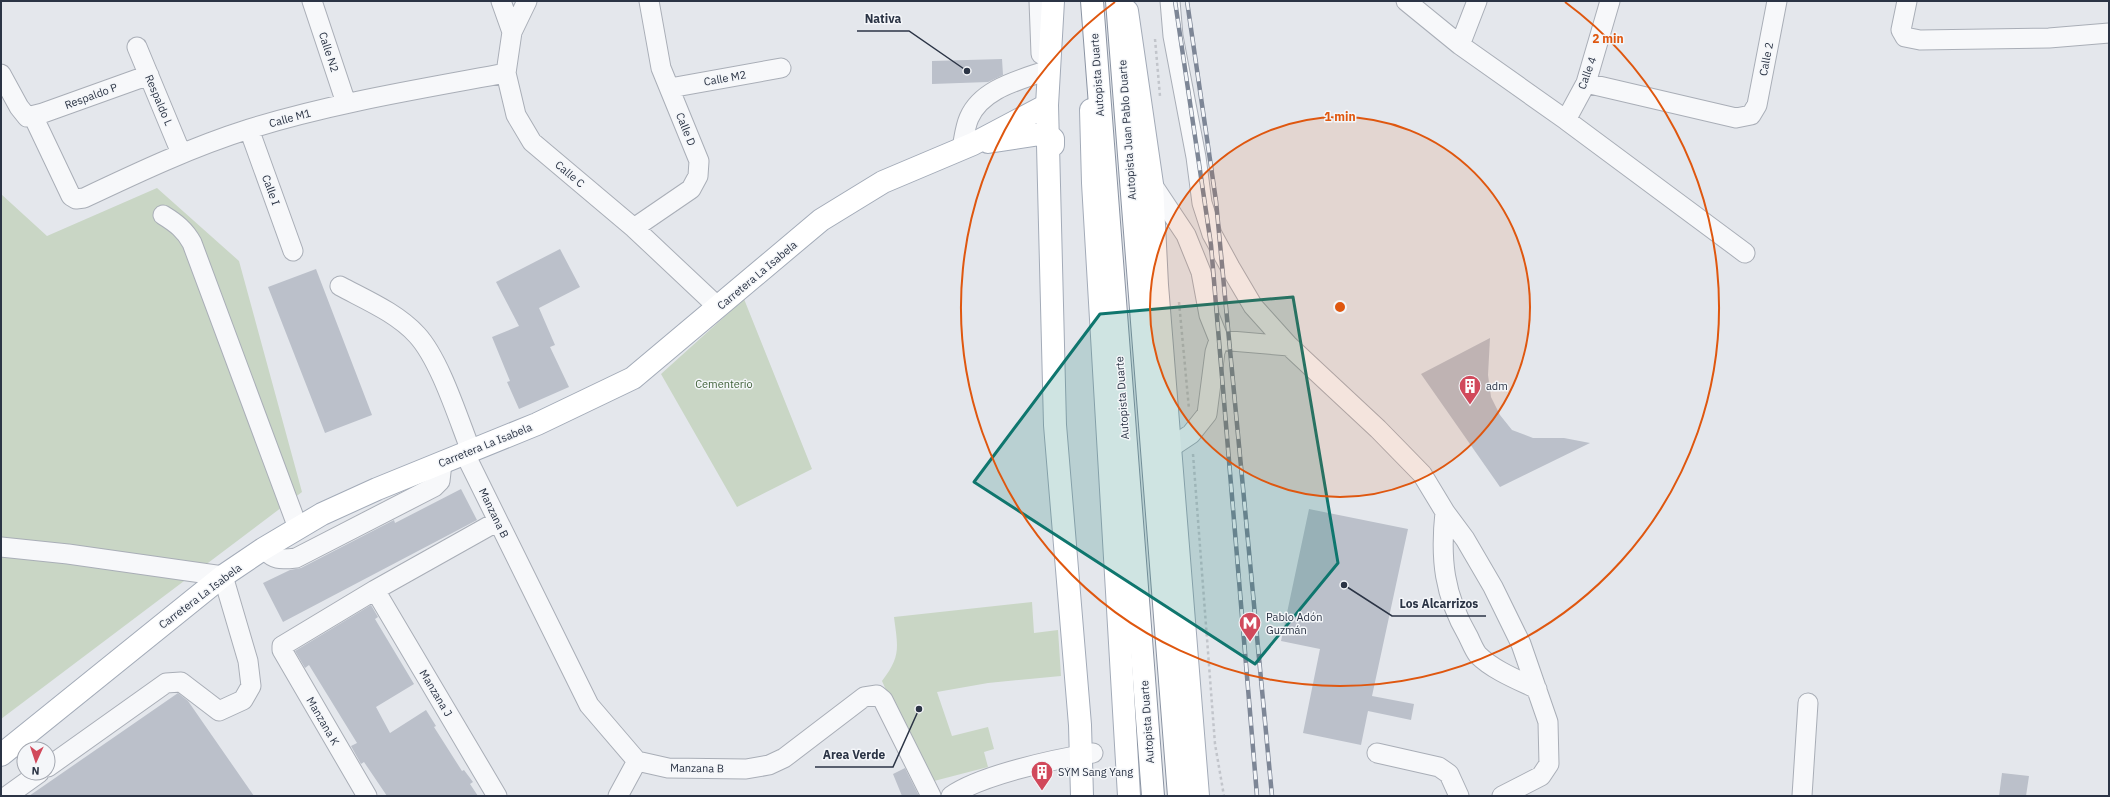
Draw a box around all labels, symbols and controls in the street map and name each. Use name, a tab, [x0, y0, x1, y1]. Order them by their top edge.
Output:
callout: Nativa	[857, 7, 909, 31]
text: Nativa	[865, 11, 901, 26]
street label: Calle N2	[316, 30, 342, 74]
text: 2 min	[1592, 31, 1624, 46]
street label: Autopista Duarte	[1087, 33, 1107, 117]
street label: Calle 2	[1756, 41, 1776, 77]
street label: Calle 4	[1575, 54, 1600, 91]
street label: Autopista Juan Pablo Duarte	[1115, 59, 1139, 201]
street label: Calle M2	[703, 67, 747, 89]
street label: Respaldo L	[142, 72, 176, 128]
street label: Respaldo P	[63, 80, 120, 112]
street label: Calle M1	[268, 106, 313, 130]
text: 1 min	[1324, 109, 1356, 124]
street label: Calle D	[673, 110, 699, 148]
street label: Calle C	[552, 158, 588, 190]
street label: Calle I	[259, 173, 283, 207]
street label: Carretera La Isabela	[714, 237, 800, 312]
centre of rings	[1333, 300, 1347, 314]
street label: Autopista Duarte	[1112, 356, 1132, 440]
building icon: adm	[1457, 373, 1483, 406]
park label: Cementerio	[695, 377, 753, 391]
place label: adm	[1486, 379, 1508, 393]
street label: Carretera La Isabela	[436, 420, 534, 470]
street label: Manzana B	[476, 486, 512, 540]
street label: Carretera La Isabela	[156, 560, 244, 632]
callout: Los Alcarrizos	[1392, 592, 1486, 616]
text: Los Alcarrizos	[1400, 596, 1478, 611]
metro station icon: Pablo Adón Guzmán	[1237, 610, 1263, 643]
place label: Pablo Adón Guzmán	[1266, 610, 1322, 637]
street label: Manzana J	[417, 667, 455, 719]
street label: Autopista Duarte	[1137, 680, 1157, 764]
street label: Manzana K	[304, 694, 343, 748]
north arrow	[16, 741, 56, 781]
callout: Area Verde	[815, 743, 893, 767]
text: Area Verde	[823, 747, 885, 762]
building icon: SYM Sang Yang	[1029, 759, 1055, 792]
street label: Manzana B	[670, 761, 724, 775]
text: N	[31, 764, 40, 778]
place label: SYM Sang Yang	[1058, 765, 1133, 779]

